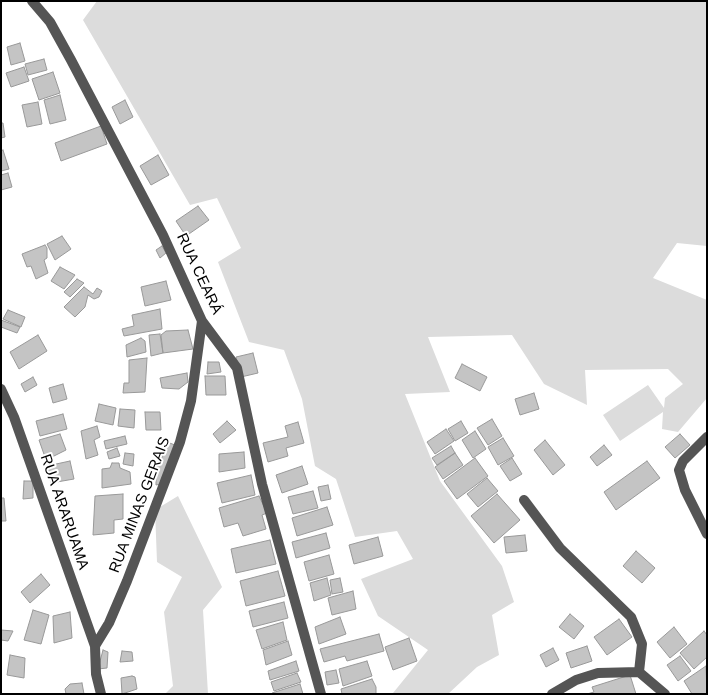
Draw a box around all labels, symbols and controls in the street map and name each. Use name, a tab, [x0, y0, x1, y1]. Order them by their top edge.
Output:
street label: RUA CEARÁ	[172, 231, 226, 317]
street label: RUA MINAS GERAIS	[106, 434, 174, 576]
street label: RUA ARARUAMA	[36, 452, 92, 572]

